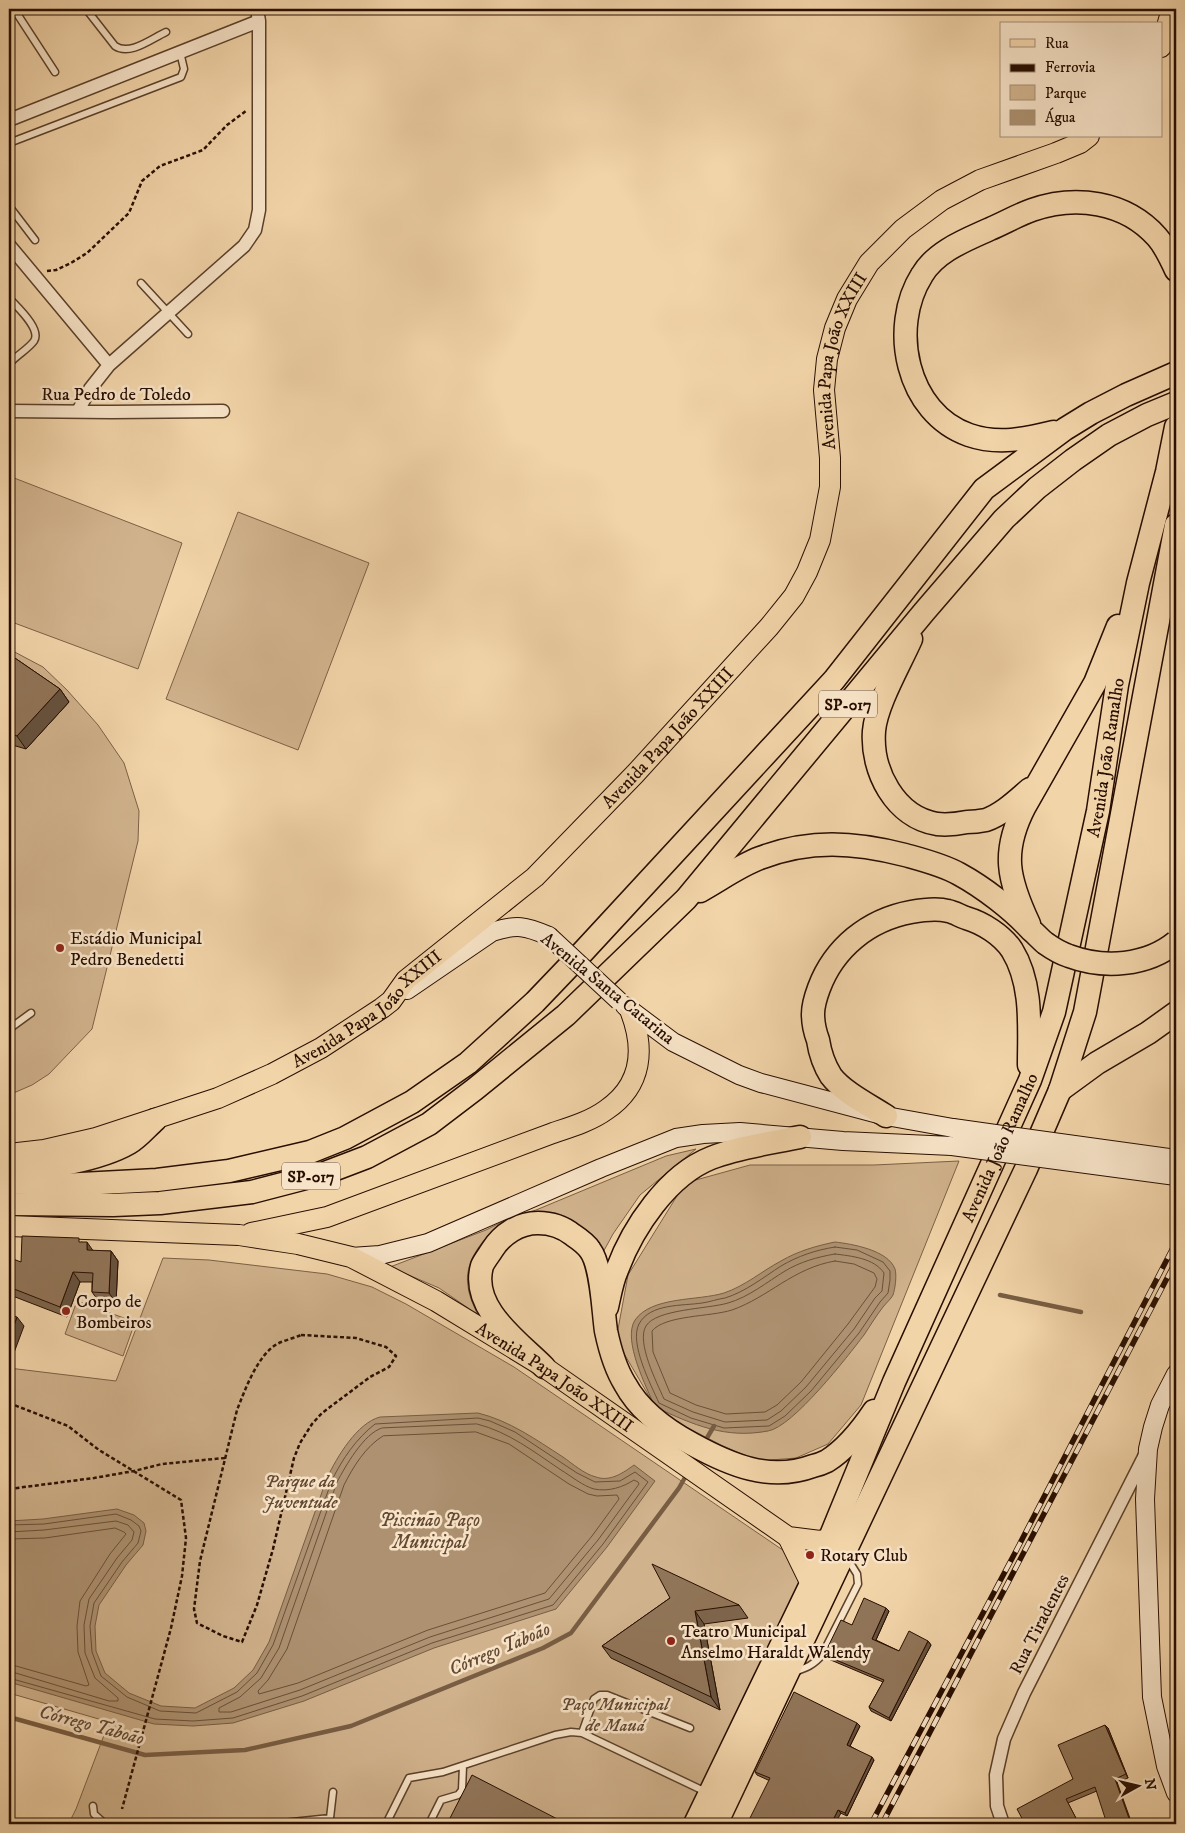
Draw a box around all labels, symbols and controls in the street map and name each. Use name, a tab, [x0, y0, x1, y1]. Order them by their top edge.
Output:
legend	[1000, 22, 1162, 138]
text: Rua	[1045, 34, 1069, 53]
text: Ferrovia	[1045, 58, 1096, 77]
text: Parque	[1045, 84, 1086, 103]
text: Água	[1045, 107, 1076, 127]
street label: Avenida Papa João XXIII	[814, 269, 873, 451]
street label: Rua Pedro de Toledo	[41, 384, 191, 406]
street label: Avenida Papa João XXIII	[598, 663, 739, 813]
street label: Avenida João Ramalho	[1083, 676, 1130, 840]
road number: SP-017	[819, 691, 877, 718]
place label: Estádio Municipal Pedro Benedetti	[70, 928, 202, 971]
street label: Avenida Santa Catarina	[536, 928, 679, 1050]
marker: Estádio Municipal Pedro Benedetti	[54, 942, 66, 954]
street label: Avenida Papa João XXIII	[288, 946, 447, 1073]
street label: Avenida João Ramalho	[957, 1070, 1044, 1226]
road number: SP-017	[282, 1162, 340, 1190]
place label: Corpo de Bombeiros	[76, 1291, 152, 1334]
marker: Corpo de Bombeiros	[60, 1305, 72, 1317]
street label: Avenida Papa João XXIII	[471, 1318, 637, 1438]
park label: Parque da Juventude	[263, 1471, 338, 1514]
water label: Piscinão Paço Municipal	[380, 1509, 480, 1555]
place label: Rotary Club	[820, 1545, 908, 1567]
marker: Rotary Club	[804, 1549, 816, 1561]
street label: Rua Tiradentes	[1005, 1571, 1075, 1678]
water label: Córrego Taboão	[445, 1618, 554, 1681]
place label: Teatro Municipal Anselmo Haraldt Walendy	[681, 1621, 871, 1664]
marker: Teatro Municipal Anselmo Haraldt Walendy	[665, 1635, 677, 1647]
park label: Paço Municipal de Mauá	[561, 1694, 671, 1737]
water label: Córrego Taboão	[36, 1700, 147, 1751]
north arrow	[1112, 1760, 1162, 1810]
text: N	[1140, 1777, 1160, 1792]

